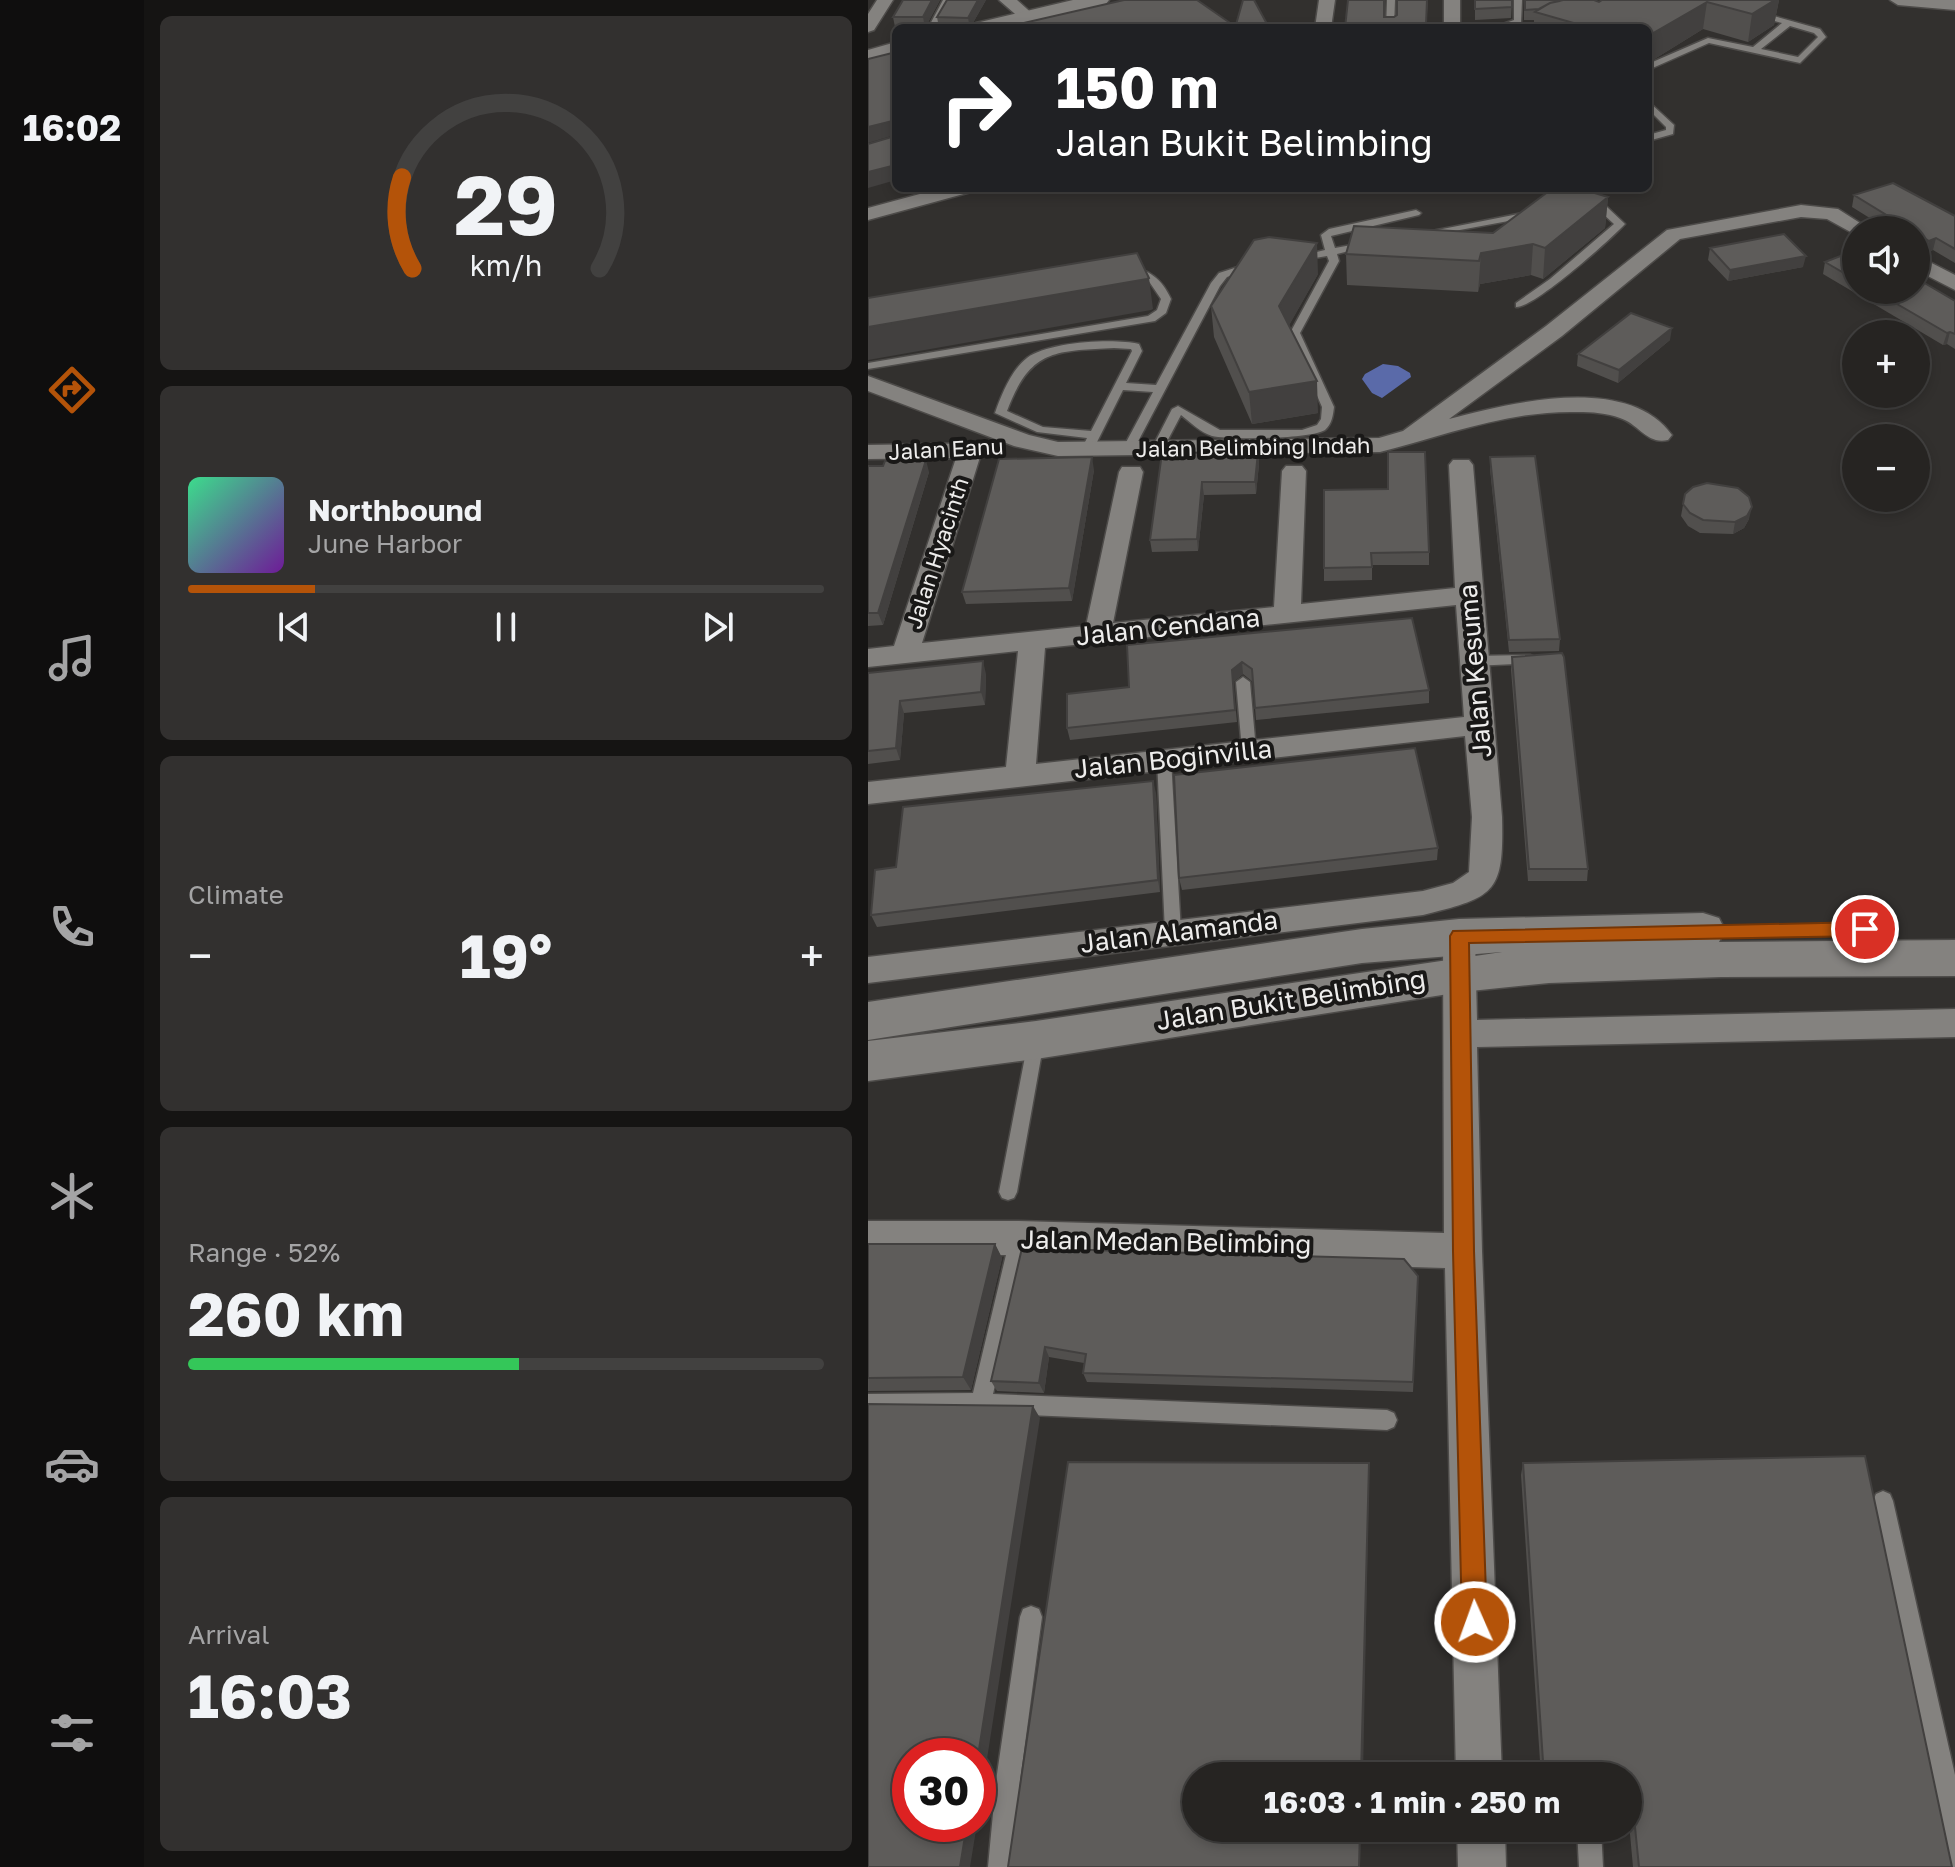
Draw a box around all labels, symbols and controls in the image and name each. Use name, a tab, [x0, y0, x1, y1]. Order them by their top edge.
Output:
text: 150 m	[1056, 53, 1218, 120]
icon: right	[924, 56, 1028, 160]
text: 16:02	[23, 106, 121, 149]
text: Jalan Bukit Belimbing	[1056, 121, 1433, 164]
text: 29	[454, 153, 558, 253]
map controls	[1842, 216, 1930, 512]
button: sound	[1842, 216, 1930, 304]
text: km/h	[470, 248, 542, 282]
button: +	[1842, 320, 1930, 408]
icon: directions	[44, 362, 100, 418]
button: −	[1842, 424, 1930, 512]
street label: Jalan Belimbing Indah	[1135, 431, 1371, 462]
street label: Jalan Eanu	[888, 432, 1004, 465]
street label: Jalan Hyacinth	[899, 474, 974, 632]
text: Northbound	[308, 492, 482, 528]
text: June Harbor	[308, 528, 462, 559]
street label: Jalan Kesuma	[1451, 583, 1498, 759]
street label: Jalan Cendana	[1074, 601, 1261, 652]
icon: previous	[272, 605, 316, 649]
icon: pause	[484, 605, 528, 649]
icon: next	[696, 605, 740, 649]
icon: music	[44, 630, 100, 686]
street label: Jalan Boginvilla	[1072, 733, 1273, 784]
text: Climate	[188, 879, 284, 910]
pin	[1831, 895, 1899, 963]
icon: phone	[44, 899, 100, 955]
street label: Jalan Alamanda	[1078, 904, 1280, 959]
icon: arrive	[1843, 907, 1887, 951]
text: 19°	[460, 919, 552, 991]
text: −	[188, 929, 212, 982]
text: +	[800, 929, 824, 982]
street label: Jalan Bukit Belimbing	[1154, 963, 1428, 1036]
icon: climate	[44, 1168, 100, 1224]
street label: Jalan Medan Belimbing	[1020, 1223, 1312, 1260]
text: Range · 52%	[188, 1237, 340, 1268]
text: 260 km	[188, 1277, 404, 1349]
icon: car	[44, 1436, 100, 1492]
position arrow	[1433, 1580, 1517, 1664]
text: Arrival	[188, 1619, 269, 1650]
text: 16:03	[188, 1659, 352, 1731]
icon: filters	[44, 1705, 100, 1761]
speed limit sign: 30	[892, 1738, 996, 1842]
text: 16:03 · 1 min · 250 m	[1264, 1784, 1560, 1820]

